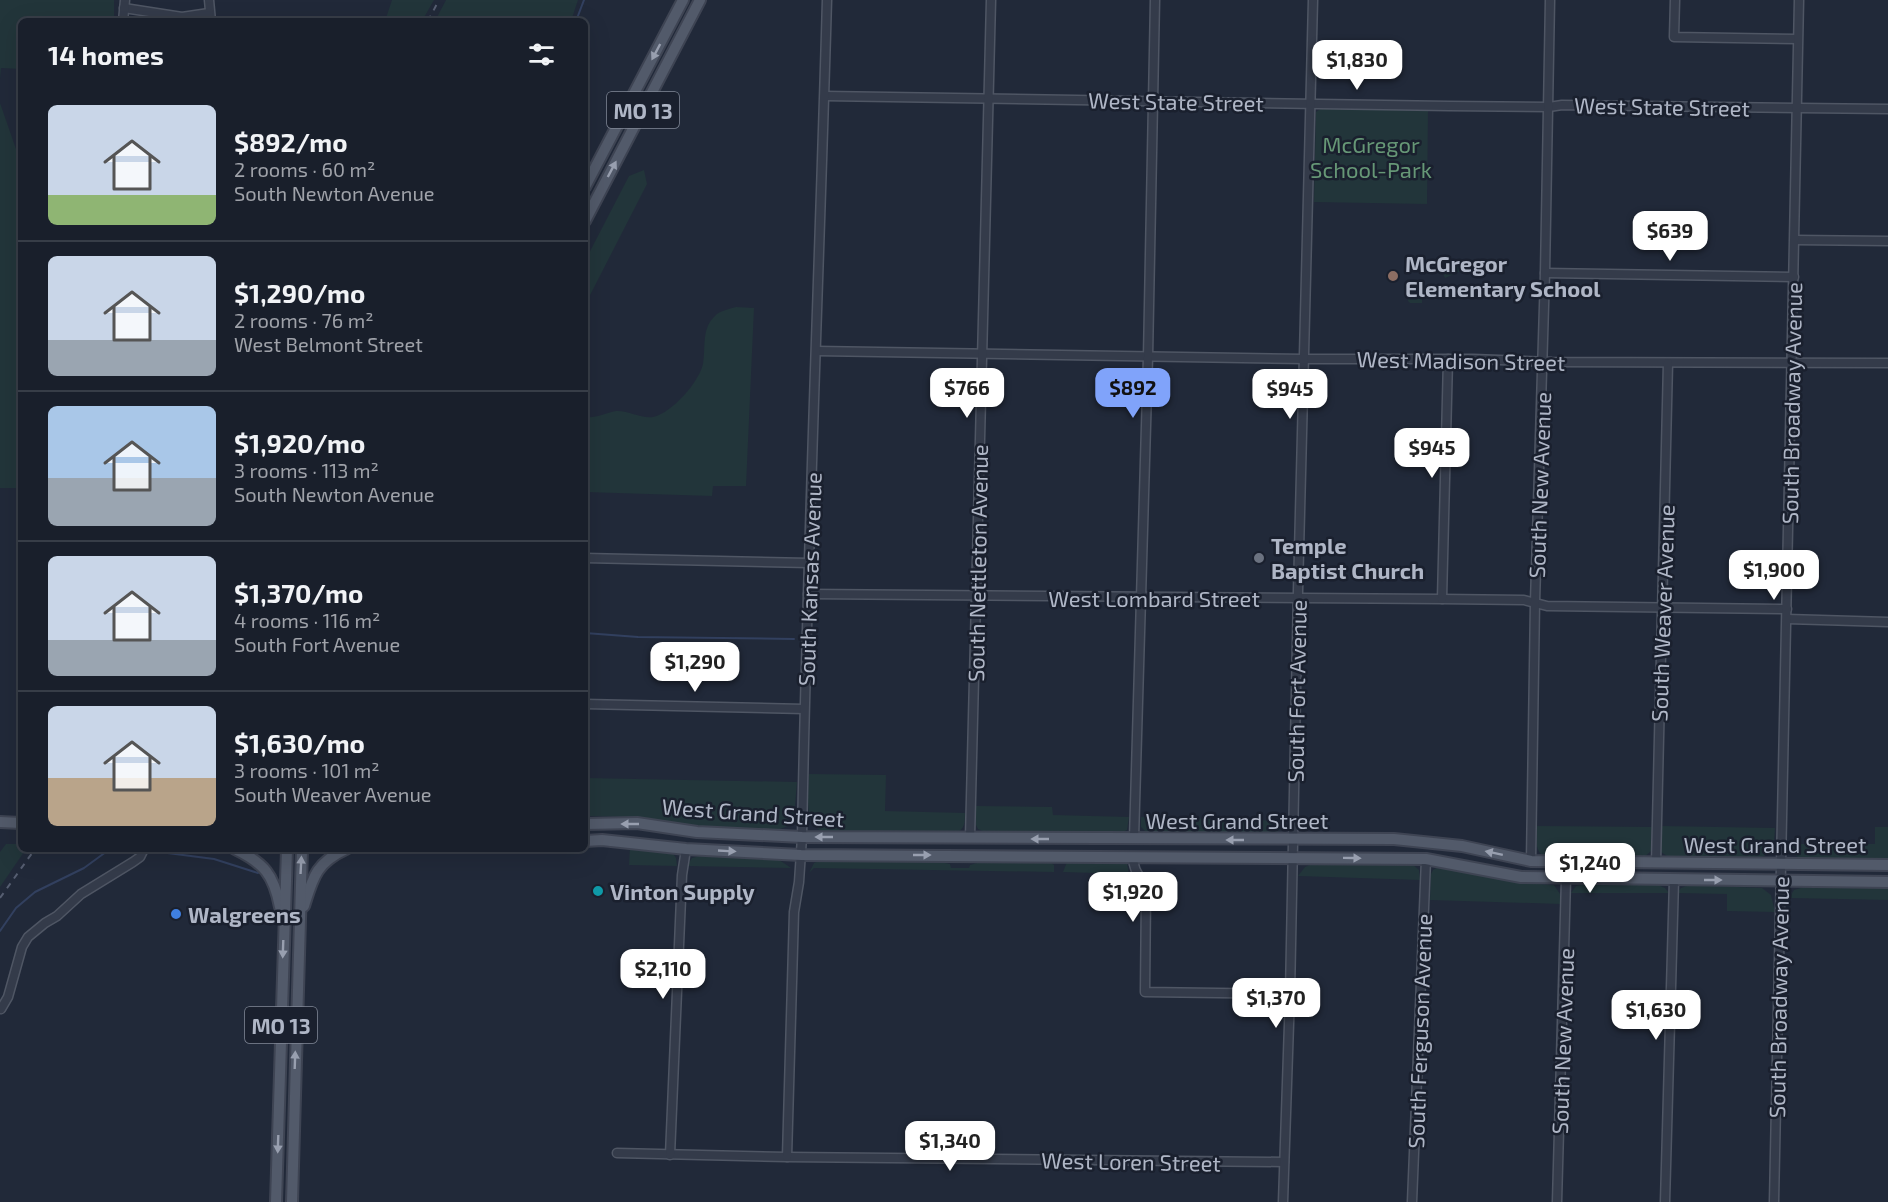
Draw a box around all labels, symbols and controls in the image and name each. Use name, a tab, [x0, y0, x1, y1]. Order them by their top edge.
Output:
icon: filters	[525, 38, 558, 71]
text: 14 homes	[48, 39, 164, 70]
pin: $1,830	[1308, 40, 1406, 91]
one-way arrow	[651, 44, 661, 61]
text: $1,830	[1326, 47, 1388, 71]
street label: West State Street	[1088, 86, 1264, 116]
street label: West State Street	[1574, 91, 1750, 121]
road number: MO 13	[607, 92, 679, 128]
text: $892/mo	[234, 126, 348, 157]
icon: home	[96, 129, 168, 201]
park label: McGregor School-Park	[1310, 131, 1432, 182]
text: 2 rooms · 60 m²	[234, 157, 375, 181]
one-way arrow	[607, 160, 617, 177]
text: South Newton Avenue	[234, 181, 435, 205]
pin: $639	[1634, 211, 1706, 262]
text: $639	[1647, 218, 1693, 242]
place label: McGregor Elementary School	[1405, 250, 1601, 302]
marker: McGregor Elementary School	[1386, 269, 1400, 283]
text: $1,290/mo	[234, 277, 365, 308]
icon: home	[96, 280, 168, 352]
street label: South Broadway Avenue	[1776, 282, 1806, 524]
text: 2 rooms · 76 m²	[234, 308, 373, 332]
text: West Belmont Street	[234, 332, 423, 356]
street label: West Madison Street	[1356, 345, 1566, 375]
pin: $766	[931, 368, 1003, 419]
pin: $892	[1097, 368, 1169, 419]
pin: $945	[1254, 369, 1326, 420]
text: $766	[944, 375, 990, 399]
text: $892	[1109, 375, 1157, 399]
text: $945	[1266, 376, 1314, 400]
street label: South New Avenue	[1523, 391, 1555, 579]
text: $1,920/mo	[234, 427, 365, 458]
pin: $945	[1396, 428, 1468, 479]
icon: home	[96, 430, 168, 502]
text: $945	[1408, 435, 1456, 459]
street label: South Nettleton Avenue	[962, 444, 992, 682]
text: 3 rooms · 113 m²	[234, 458, 379, 482]
street label: South Kansas Avenue	[792, 472, 826, 686]
text: South Newton Avenue	[234, 482, 435, 506]
street label: South Weaver Avenue	[1645, 504, 1679, 722]
place label: Temple Baptist Church	[1271, 532, 1424, 583]
pin: $1,900	[1725, 550, 1823, 601]
marker: Temple Baptist Church	[1252, 551, 1266, 565]
text: $1,900	[1743, 557, 1805, 581]
text: $1,370/mo	[234, 577, 363, 608]
icon: home	[96, 580, 168, 652]
street label: West Lombard Street	[1048, 585, 1260, 611]
street label: South Fort Avenue	[1281, 599, 1311, 783]
text: 4 rooms · 116 m²	[234, 608, 380, 632]
text: South Fort Avenue	[234, 632, 400, 656]
pin: $1,290	[646, 642, 744, 693]
text: $1,290	[664, 649, 726, 673]
text: $1,630/mo	[234, 727, 365, 758]
icon: home	[96, 730, 168, 802]
text: 3 rooms · 101 m²	[234, 758, 380, 782]
text: South Weaver Avenue	[234, 782, 432, 806]
street label: West Grand Street	[661, 793, 845, 831]
street label: West Grand Street	[1146, 807, 1328, 833]
one-way arrow	[620, 819, 639, 829]
street label: West Grand Street	[1684, 831, 1866, 857]
one-way arrow	[815, 833, 834, 842]
one-way arrow	[1031, 834, 1050, 844]
one-way arrow	[1226, 835, 1245, 845]
pin: $1,240	[1541, 843, 1639, 894]
one-way arrow	[717, 847, 736, 856]
one-way arrow	[1485, 848, 1504, 857]
one-way arrow	[912, 850, 931, 860]
text: $1,240	[1559, 850, 1621, 874]
one-way arrow	[1342, 853, 1361, 863]
one-way arrow	[297, 855, 306, 874]
pin: $1,920	[1084, 872, 1182, 923]
one-way arrow	[1703, 876, 1722, 885]
street label: South Broadway Avenue	[1763, 876, 1793, 1118]
place label: Vinton Supply	[610, 878, 755, 905]
text: $1,920	[1102, 879, 1164, 903]
marker: Vinton Supply	[591, 884, 605, 898]
place label: Walgreens	[188, 901, 301, 927]
marker: Walgreens	[169, 907, 183, 921]
street label: South Ferguson Avenue	[1402, 913, 1436, 1149]
one-way arrow	[278, 940, 287, 959]
street label: South New Avenue	[1546, 947, 1578, 1135]
pin: $2,110	[614, 949, 712, 1000]
text: $2,110	[634, 956, 692, 980]
pin: $1,370	[1227, 978, 1325, 1029]
text: $1,370	[1246, 985, 1306, 1009]
pin: $1,630	[1607, 990, 1705, 1041]
text: $1,630	[1626, 997, 1686, 1021]
road number: MO 13	[245, 1007, 317, 1043]
one-way arrow	[291, 1050, 300, 1069]
pin: $1,340	[901, 1121, 999, 1172]
text: $1,340	[919, 1128, 981, 1152]
one-way arrow	[273, 1135, 282, 1154]
street label: West Loren Street	[1041, 1146, 1221, 1176]

